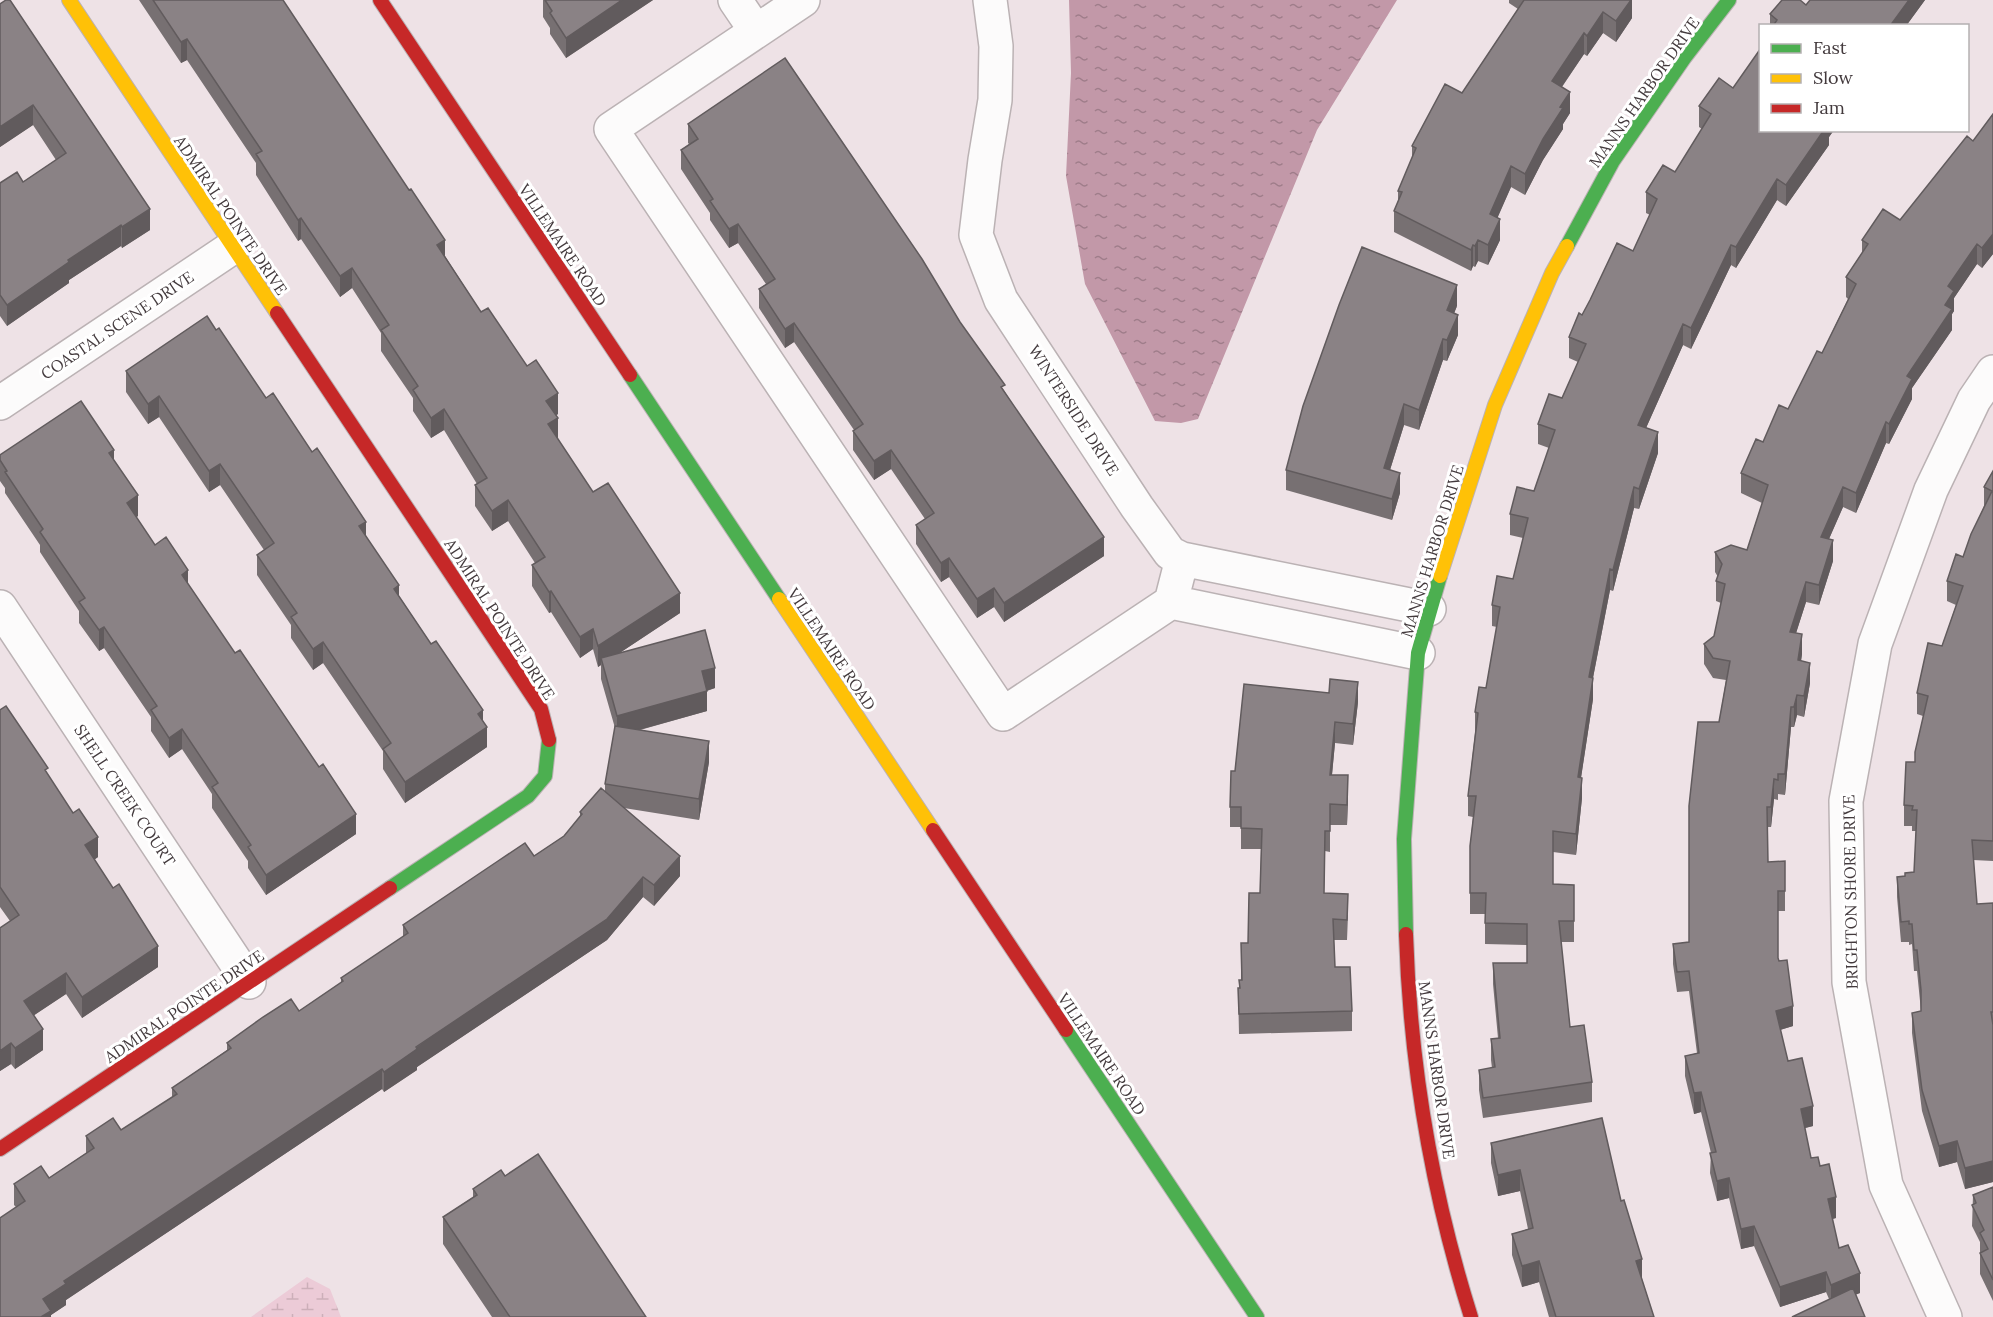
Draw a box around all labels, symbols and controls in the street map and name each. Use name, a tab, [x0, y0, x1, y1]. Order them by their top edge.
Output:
street label: MANNS HARBOR DRIVE	[1584, 13, 1704, 171]
legend	[1759, 24, 1969, 132]
text: Fast	[1813, 36, 1847, 59]
text: Slow	[1813, 66, 1853, 89]
text: Jam	[1812, 96, 1845, 119]
street label: ADMIRAL POINTE DRIVE	[170, 131, 292, 299]
street label: VILLEMAIRE ROAD	[514, 179, 611, 310]
street label: COASTAL SCENE DRIVE	[37, 266, 197, 384]
street label: WINTERSIDE DRIVE	[1024, 341, 1124, 479]
street label: MANNS HARBOR DRIVE	[1396, 462, 1468, 640]
street label: ADMIRAL POINTE DRIVE	[440, 534, 560, 703]
street label: VILLEMAIRE ROAD	[783, 583, 880, 714]
street label: SHELL CREEK COURT	[70, 720, 180, 870]
street label: BRIGHTON SHORE DRIVE	[1838, 794, 1862, 990]
street label: ADMIRAL POINTE DRIVE	[100, 945, 268, 1067]
street label: MANNS HARBOR DRIVE	[1415, 980, 1459, 1160]
street label: VILLEMAIRE ROAD	[1053, 988, 1150, 1119]

